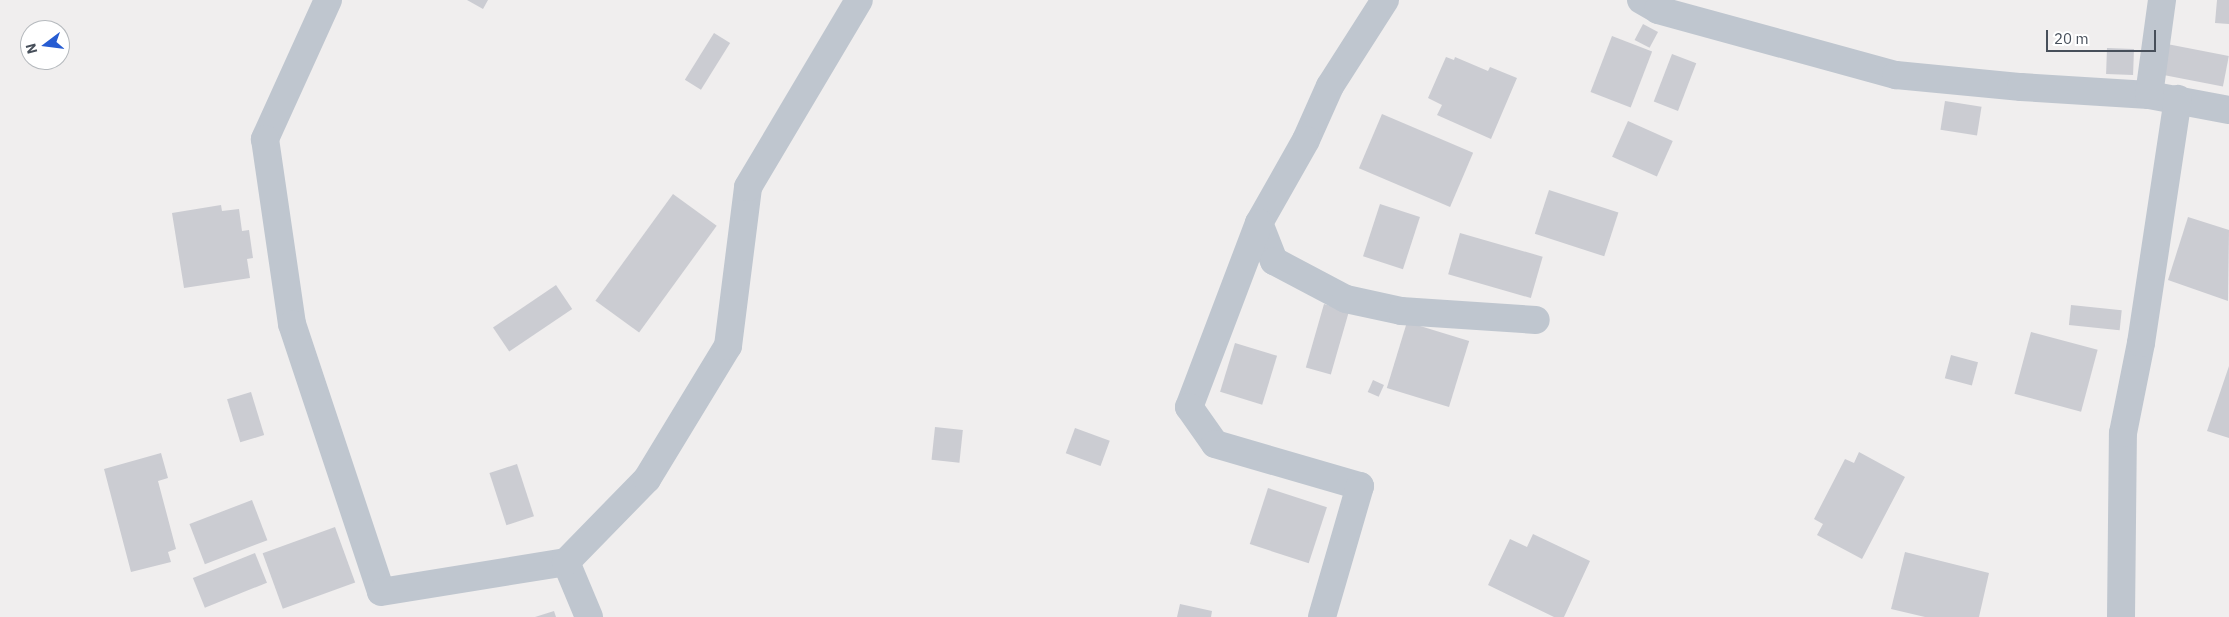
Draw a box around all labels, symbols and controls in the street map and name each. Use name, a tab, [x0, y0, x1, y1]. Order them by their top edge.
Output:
north arrow	[20, 20, 70, 70]
scale bar	[2049, 20, 2159, 52]
text: 20 m	[2054, 29, 2089, 48]
text: N	[21, 41, 41, 56]

